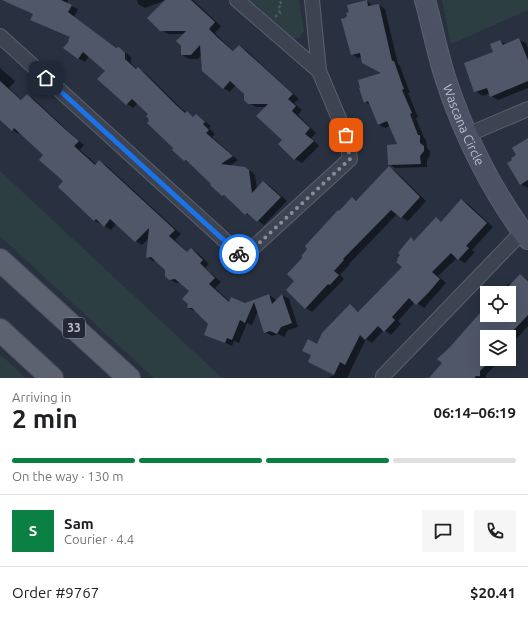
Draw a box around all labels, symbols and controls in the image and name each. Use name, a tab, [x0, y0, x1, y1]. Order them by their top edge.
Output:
pin	[29, 61, 63, 95]
icon: home	[35, 67, 57, 89]
street label: Wascana Circle	[441, 82, 488, 168]
pin	[329, 118, 363, 152]
icon: bag	[335, 124, 357, 146]
courier	[219, 234, 259, 274]
icon: bike	[228, 243, 250, 265]
map controls	[480, 286, 516, 366]
button: locate	[480, 286, 516, 322]
road number: 33	[63, 318, 85, 338]
button: layers	[480, 330, 516, 366]
text: Arriving in	[12, 390, 71, 404]
text: 2 min	[12, 404, 78, 433]
text: 06:14–06:19	[433, 404, 516, 421]
text: On the way · 130 m	[12, 469, 124, 483]
button: chat	[422, 510, 464, 552]
button: phone	[474, 510, 516, 552]
text: Sam	[64, 515, 94, 532]
text: S	[29, 522, 37, 539]
text: Courier · 4.4	[64, 532, 134, 546]
text: Order #9767	[12, 584, 99, 601]
text: $20.41	[470, 584, 516, 601]

